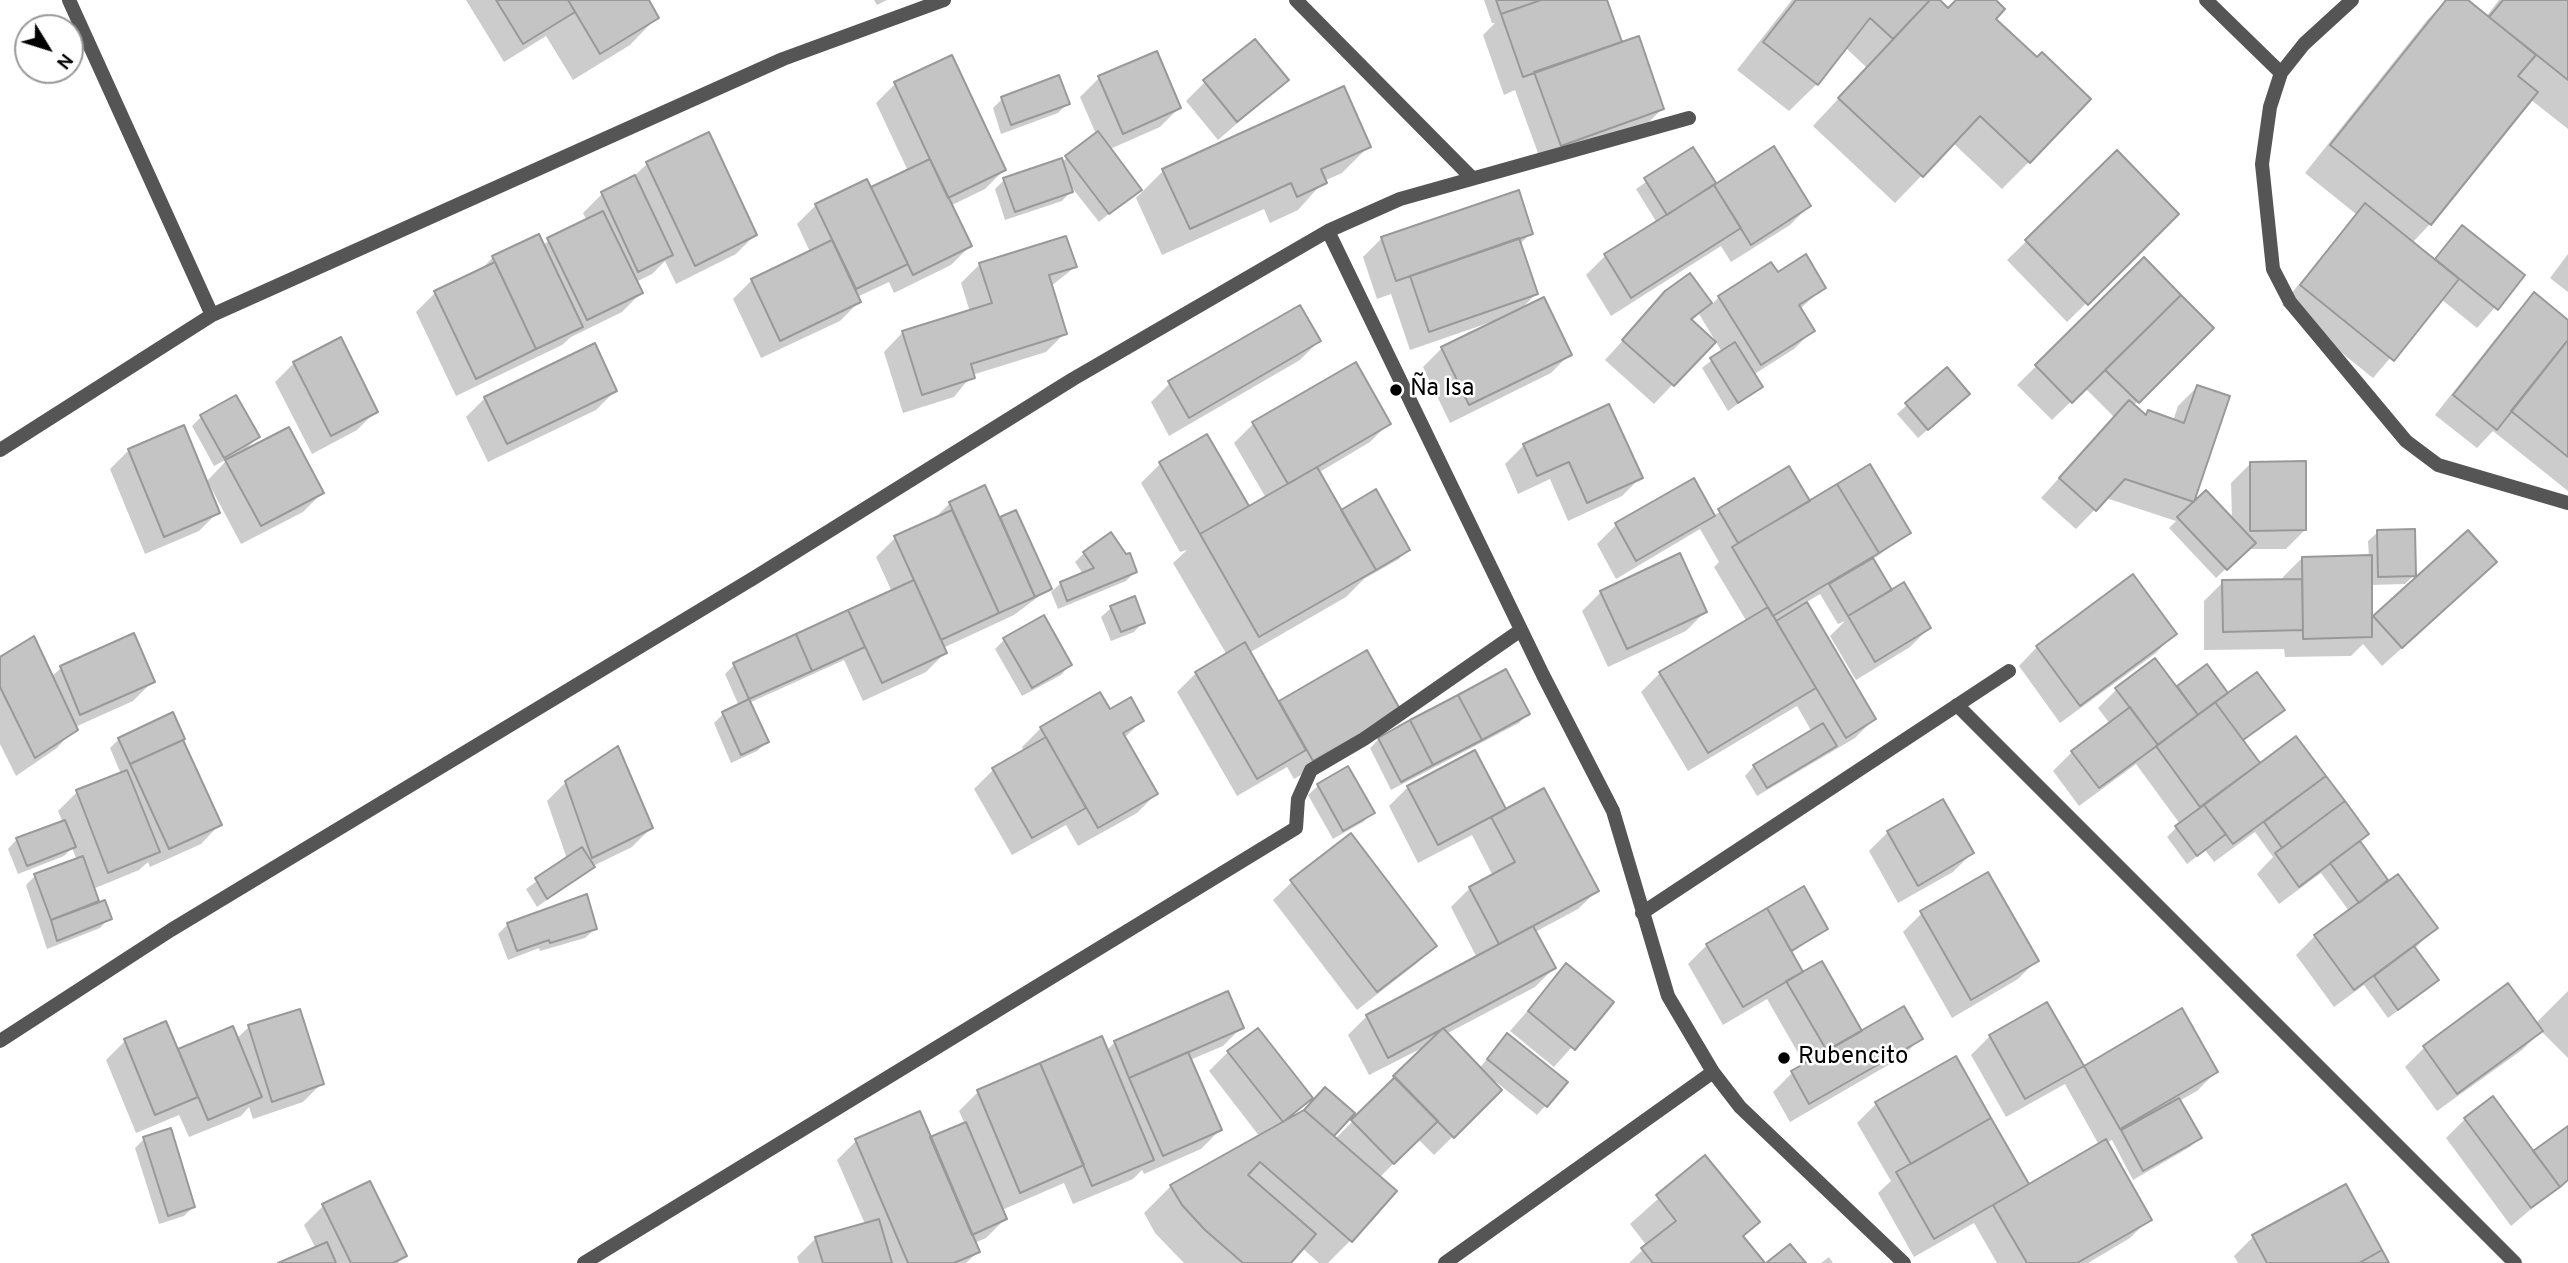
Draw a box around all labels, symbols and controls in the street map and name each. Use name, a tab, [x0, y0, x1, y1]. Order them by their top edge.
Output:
north arrow	[14, 14, 84, 84]
text: N	[50, 48, 78, 73]
place label: Ña Isa	[1410, 376, 1474, 404]
marker: Ña Isa	[1388, 382, 1404, 398]
place label: Rubencito	[1798, 1044, 1908, 1072]
marker: Rubencito	[1776, 1050, 1792, 1066]

